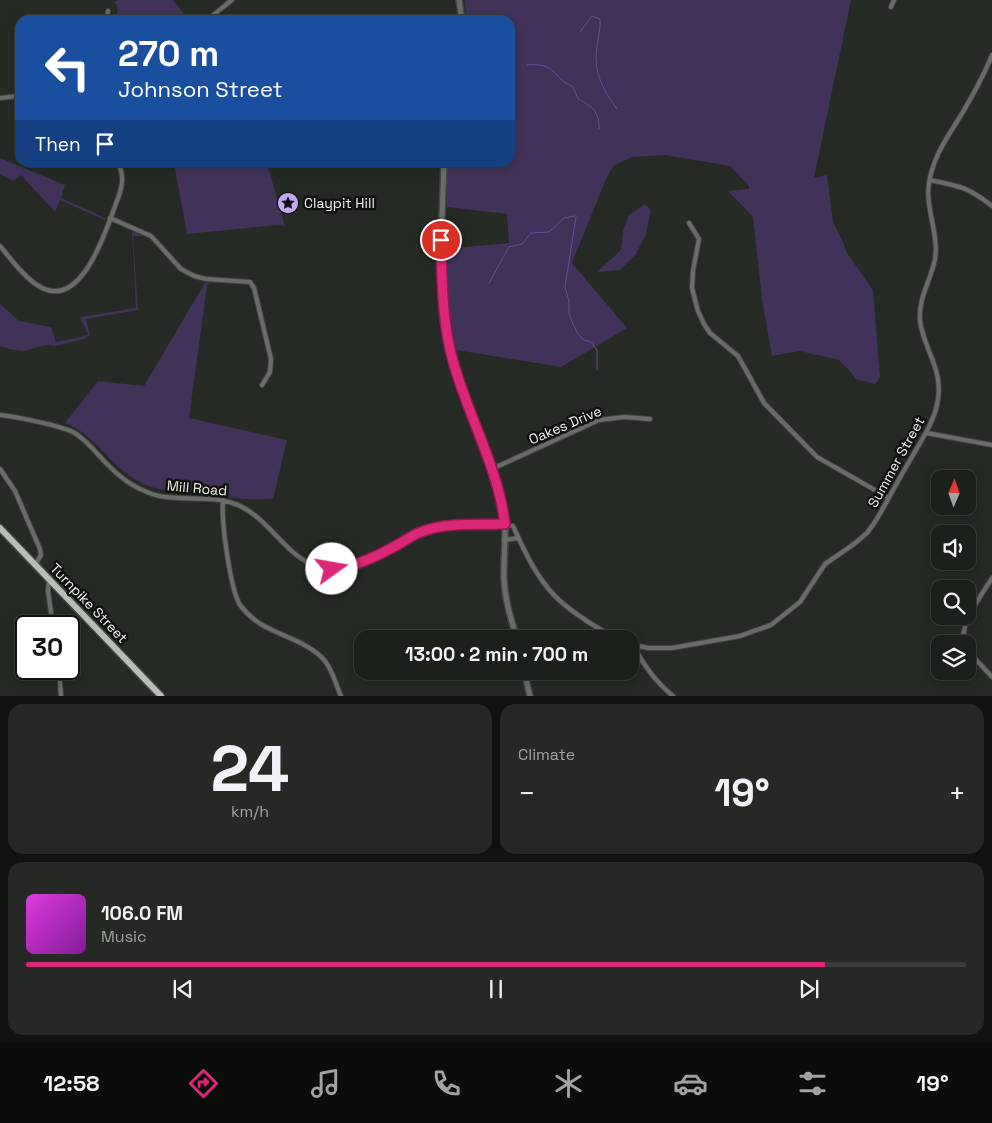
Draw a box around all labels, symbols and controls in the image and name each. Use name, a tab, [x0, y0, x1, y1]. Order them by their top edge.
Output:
text: 270 m	[118, 32, 219, 76]
icon: left	[35, 35, 100, 100]
text: Johnson Street	[118, 75, 283, 103]
icon: arrive	[91, 130, 119, 158]
text: Then	[35, 132, 81, 157]
place icon: Claypit Hill	[276, 191, 300, 215]
place label: Claypit Hill	[304, 194, 375, 212]
pin	[420, 219, 462, 261]
icon: arrive	[427, 226, 455, 254]
street label: Oakes Drive	[526, 402, 604, 448]
street label: Summer Street	[864, 413, 928, 511]
north arrow	[931, 470, 976, 515]
map controls	[931, 470, 976, 680]
street label: Mill Road	[166, 476, 228, 500]
button: sound	[931, 525, 976, 570]
position arrow	[305, 542, 357, 594]
street label: Turnpike Street	[46, 559, 132, 647]
button: search	[931, 580, 976, 625]
speed limit sign: 30	[15, 615, 80, 680]
button: layers	[931, 635, 976, 680]
text: 13:00 · 2 min · 700 m	[405, 642, 588, 667]
text: 24	[211, 727, 289, 810]
text: Climate	[518, 744, 575, 765]
text: 19°	[714, 769, 770, 817]
text: −	[518, 775, 535, 811]
text: +	[949, 775, 966, 811]
text: km/h	[231, 801, 269, 822]
text: 106.0 FM	[101, 901, 183, 926]
text: Music	[101, 926, 147, 947]
icon: previous	[169, 975, 197, 1003]
icon: pause	[482, 975, 510, 1003]
icon: next	[795, 975, 823, 1003]
icon: directions	[186, 1066, 221, 1101]
icon: music	[308, 1066, 343, 1101]
icon: phone	[429, 1066, 464, 1101]
icon: climate	[551, 1066, 586, 1101]
icon: car	[673, 1066, 708, 1101]
icon: filters	[795, 1066, 830, 1101]
text: 12:58	[43, 1069, 99, 1097]
text: 19°	[916, 1069, 949, 1097]

